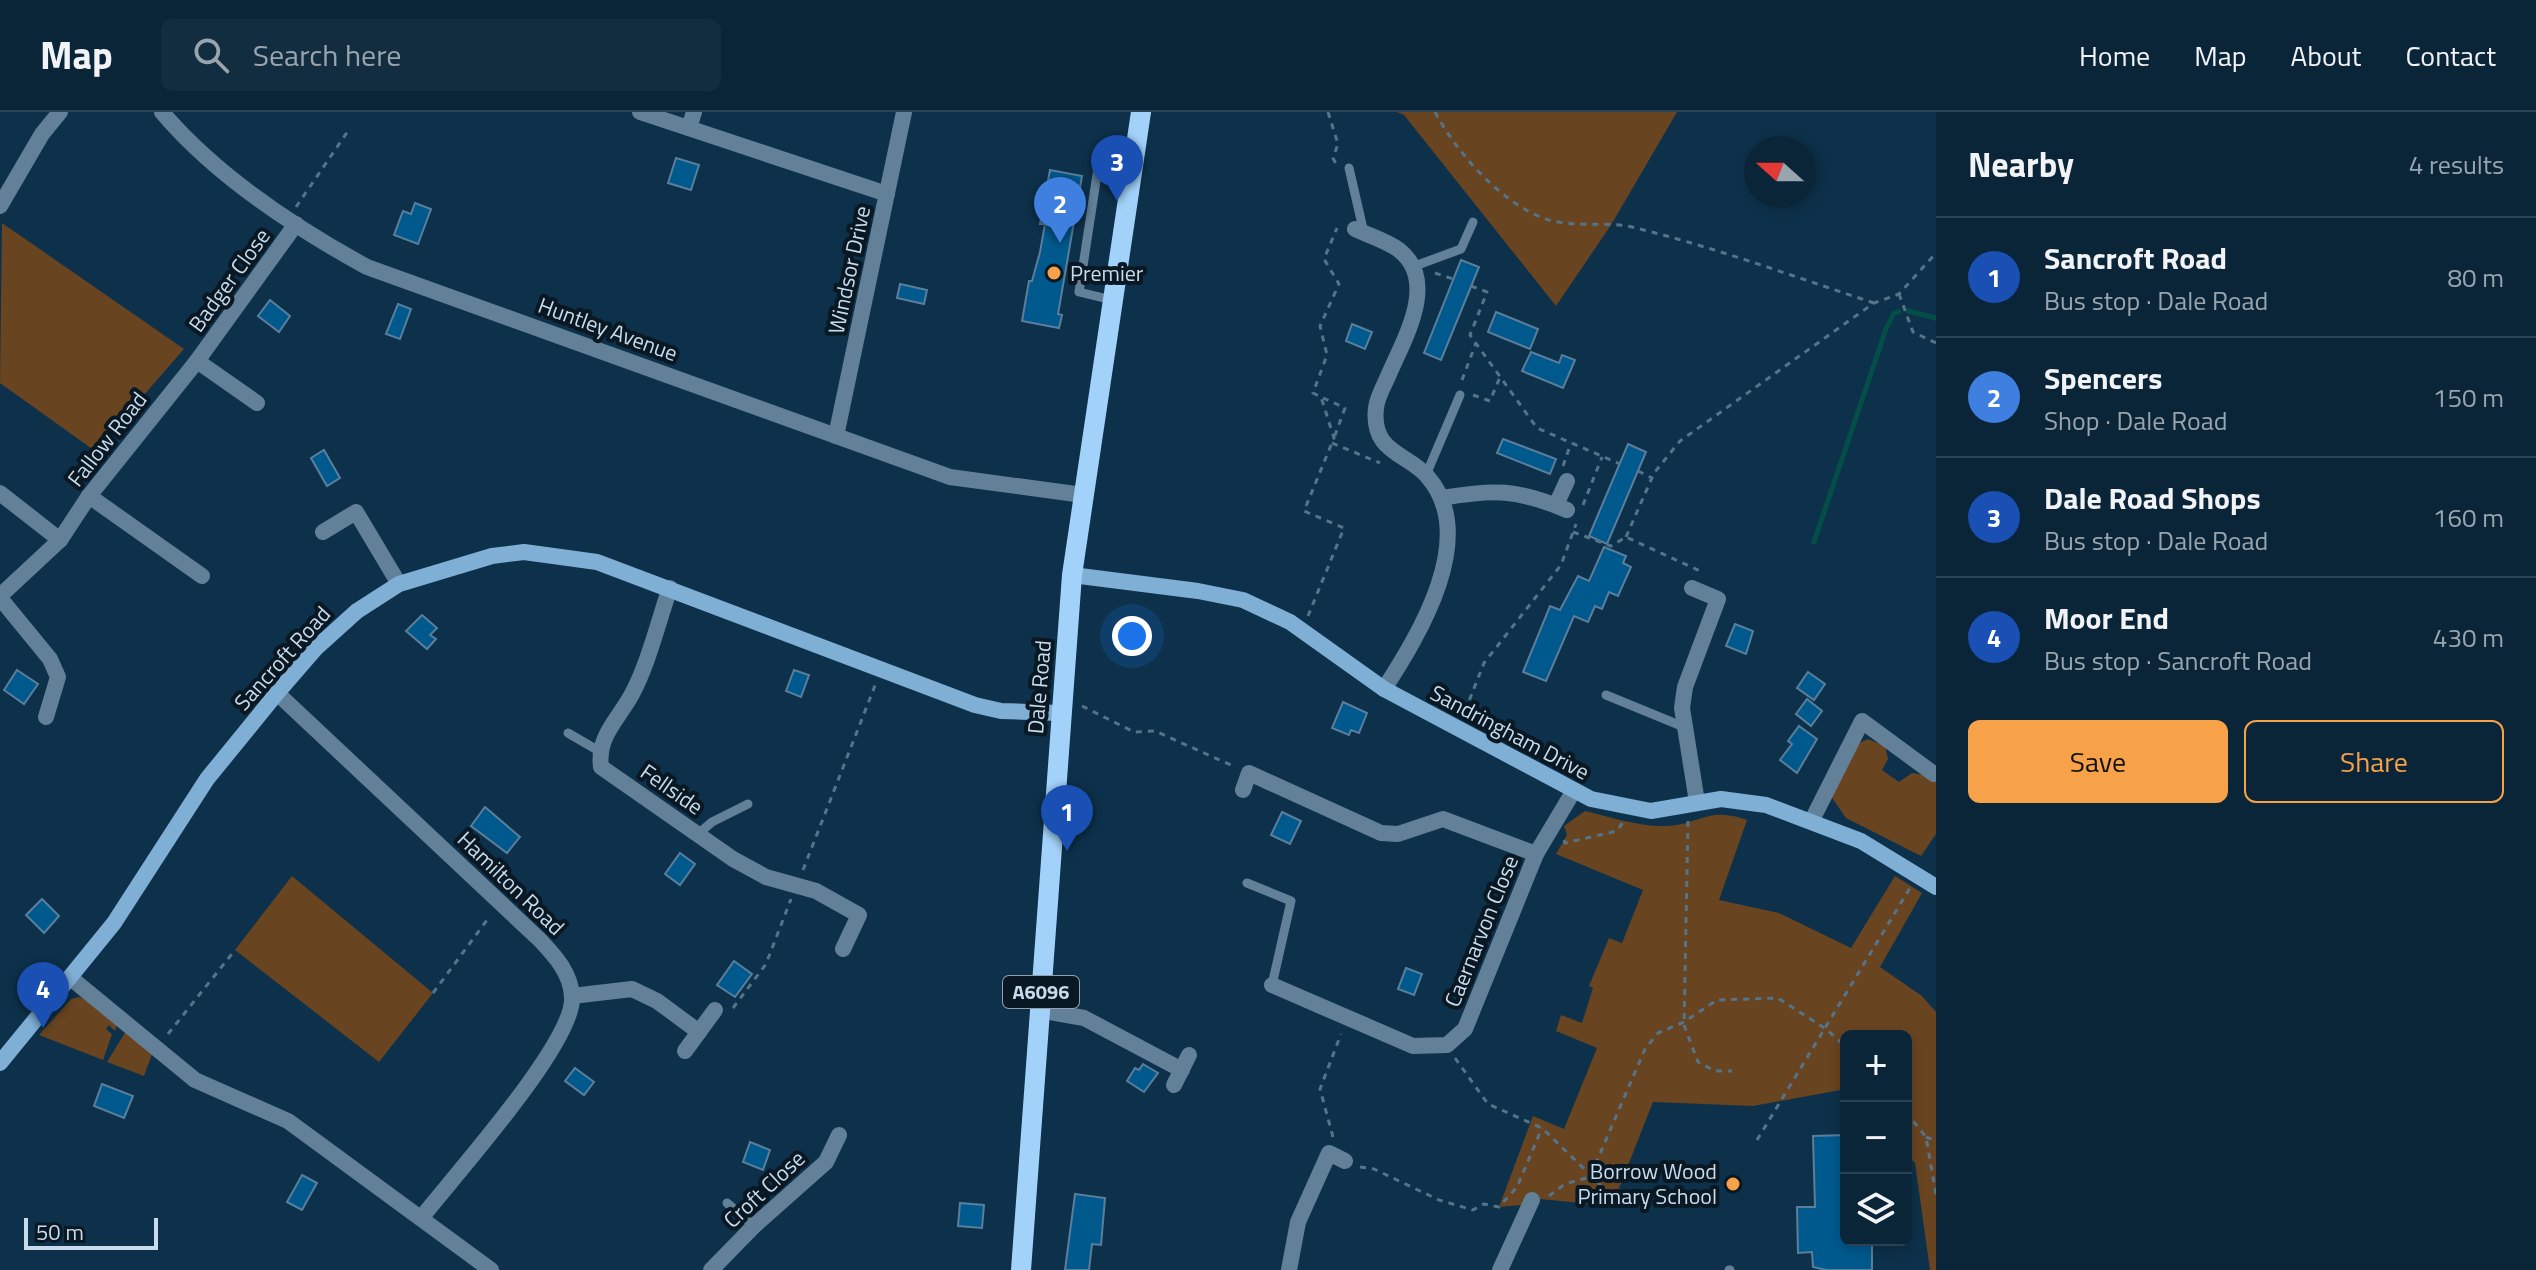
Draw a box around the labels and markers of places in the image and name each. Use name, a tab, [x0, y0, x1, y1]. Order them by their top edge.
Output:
pin: 3	[1091, 135, 1143, 201]
pin: 2	[1034, 177, 1086, 243]
place label: Premier	[1070, 256, 1144, 290]
marker: Premier	[1045, 264, 1063, 282]
pin: 1	[1041, 785, 1093, 851]
pin: 4	[17, 962, 69, 1028]
place label: Borrow Wood Primary School	[1577, 1154, 1717, 1213]
marker: Borrow Wood Primary School	[1724, 1175, 1742, 1193]

